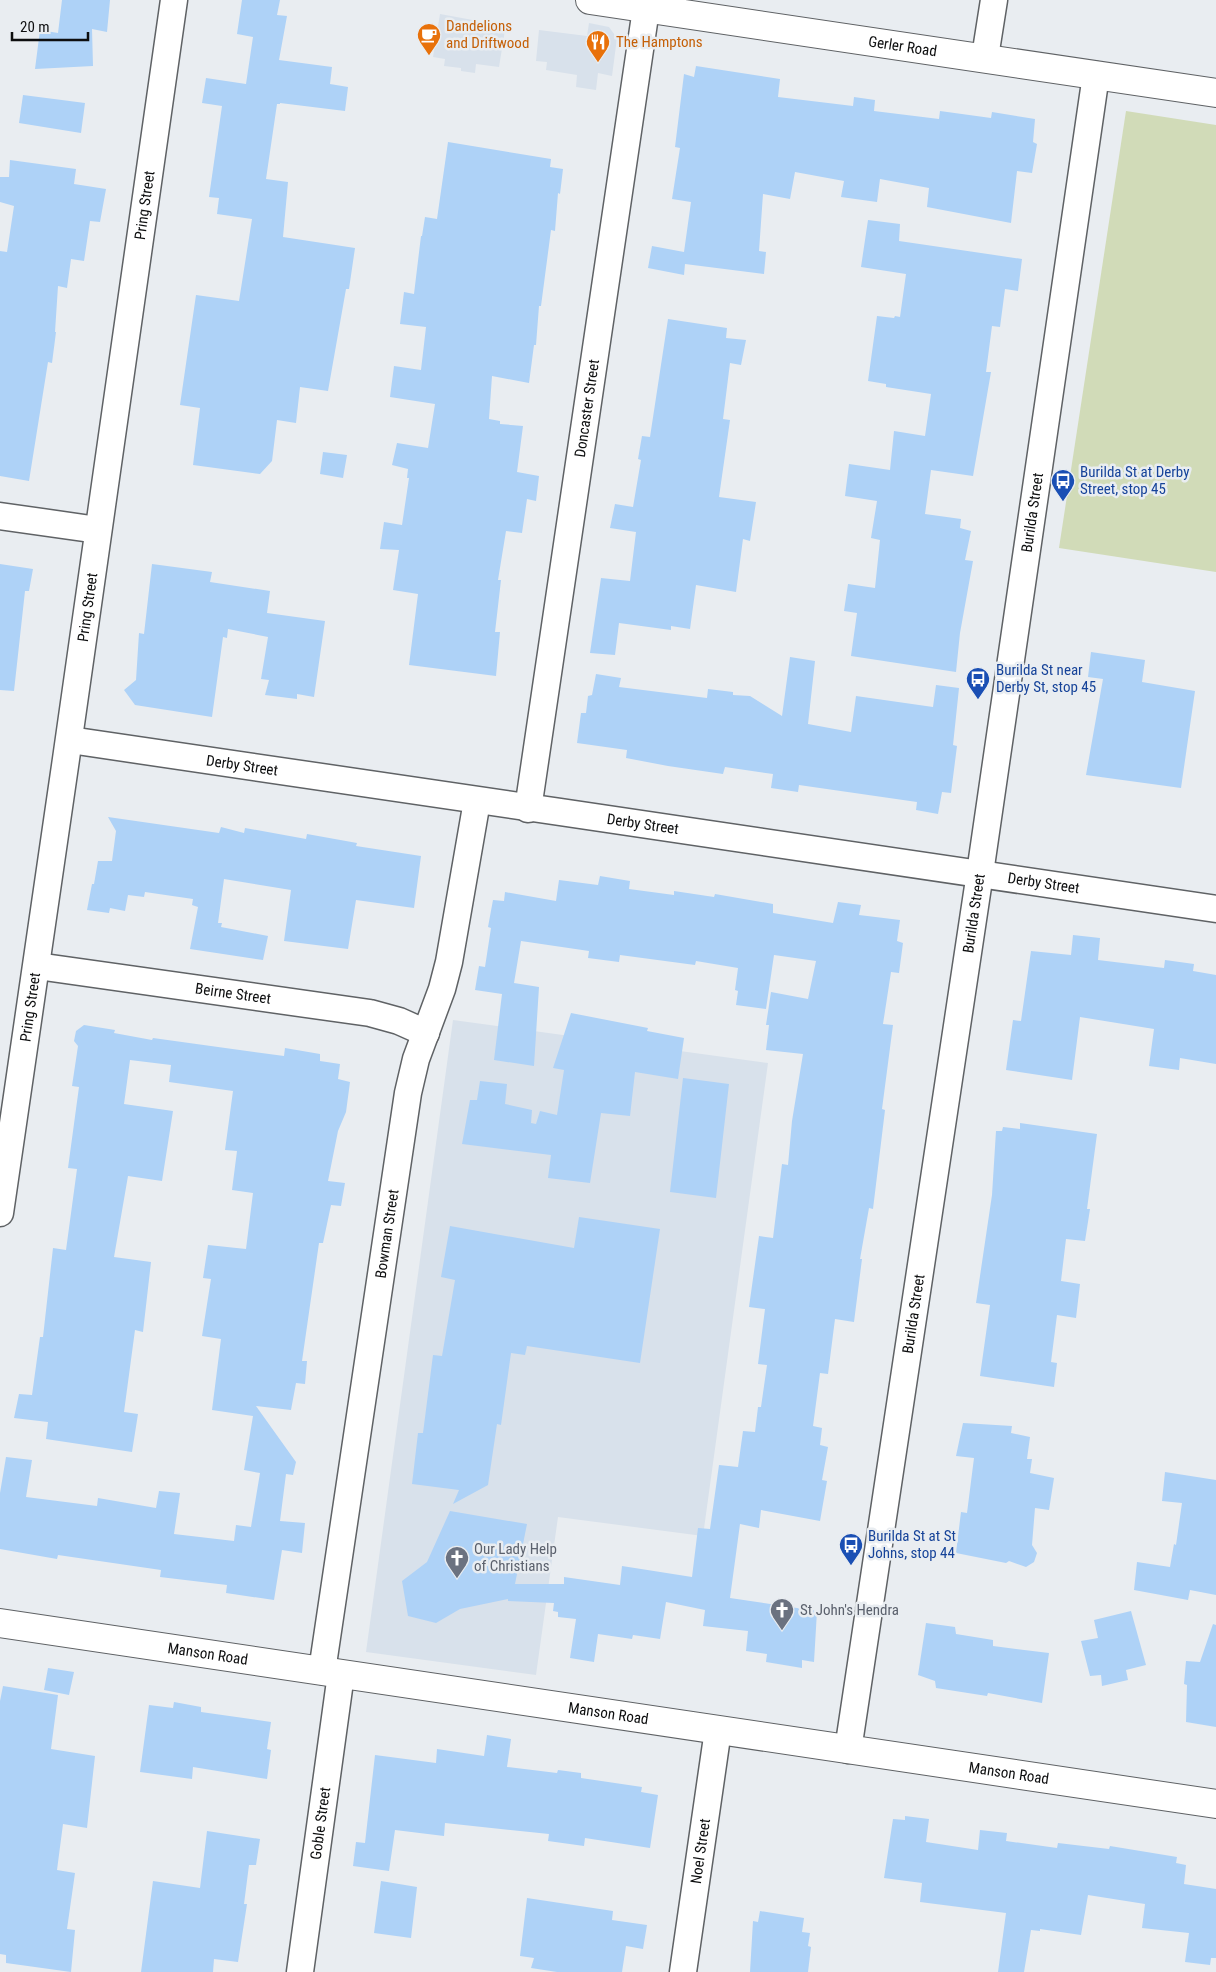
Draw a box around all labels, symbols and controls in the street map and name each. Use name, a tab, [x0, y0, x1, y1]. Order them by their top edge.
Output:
scale bar	[12, 10, 89, 42]
place label: Dandelions and Driftwood	[446, 17, 529, 52]
text: 20 m	[20, 18, 50, 36]
cafe icon: Dandelions and Driftwood	[416, 22, 442, 56]
restaurant icon: The Hamptons	[585, 29, 611, 63]
street label: Gerler Road	[867, 32, 938, 60]
place label: The Hamptons	[616, 33, 703, 51]
street label: Pring Street	[131, 170, 159, 241]
street label: Doncaster Street	[571, 358, 603, 459]
place label: Burilda St at Derby Street, stop 45	[1080, 463, 1189, 498]
bus stop icon: Burilda St at Derby Street, stop 45	[1050, 468, 1076, 502]
street label: Burilda Street	[1018, 472, 1047, 554]
street label: Pring Street	[74, 572, 101, 643]
place label: Burilda St near Derby St, stop 45	[996, 661, 1096, 696]
bus stop icon: Burilda St near Derby St, stop 45	[965, 666, 991, 700]
street label: Derby Street	[205, 751, 279, 780]
street label: Derby Street	[606, 810, 680, 838]
street label: Derby Street	[1006, 869, 1081, 897]
street label: Burilda Street	[959, 872, 989, 954]
street label: Pring Street	[16, 971, 44, 1043]
street label: Beirne Street	[194, 979, 272, 1008]
street label: Bowman Street	[372, 1188, 403, 1280]
street label: Burilda Street	[899, 1273, 929, 1355]
place label: Burilda St at St Johns, stop 44	[868, 1527, 956, 1562]
bus stop icon: Burilda St at St Johns, stop 44	[838, 1532, 864, 1566]
place label: Our Lady Help of Christians	[474, 1540, 557, 1575]
church icon: Our Lady Help of Christians	[444, 1545, 470, 1579]
church icon: St John's Hendra	[769, 1597, 795, 1631]
place label: St John's Hendra	[800, 1601, 899, 1619]
street label: Manson Road	[166, 1639, 249, 1669]
street label: Manson Road	[567, 1699, 650, 1728]
street label: Manson Road	[967, 1758, 1050, 1788]
street label: Goble Street	[307, 1786, 334, 1861]
street label: Noel Street	[687, 1817, 714, 1885]

